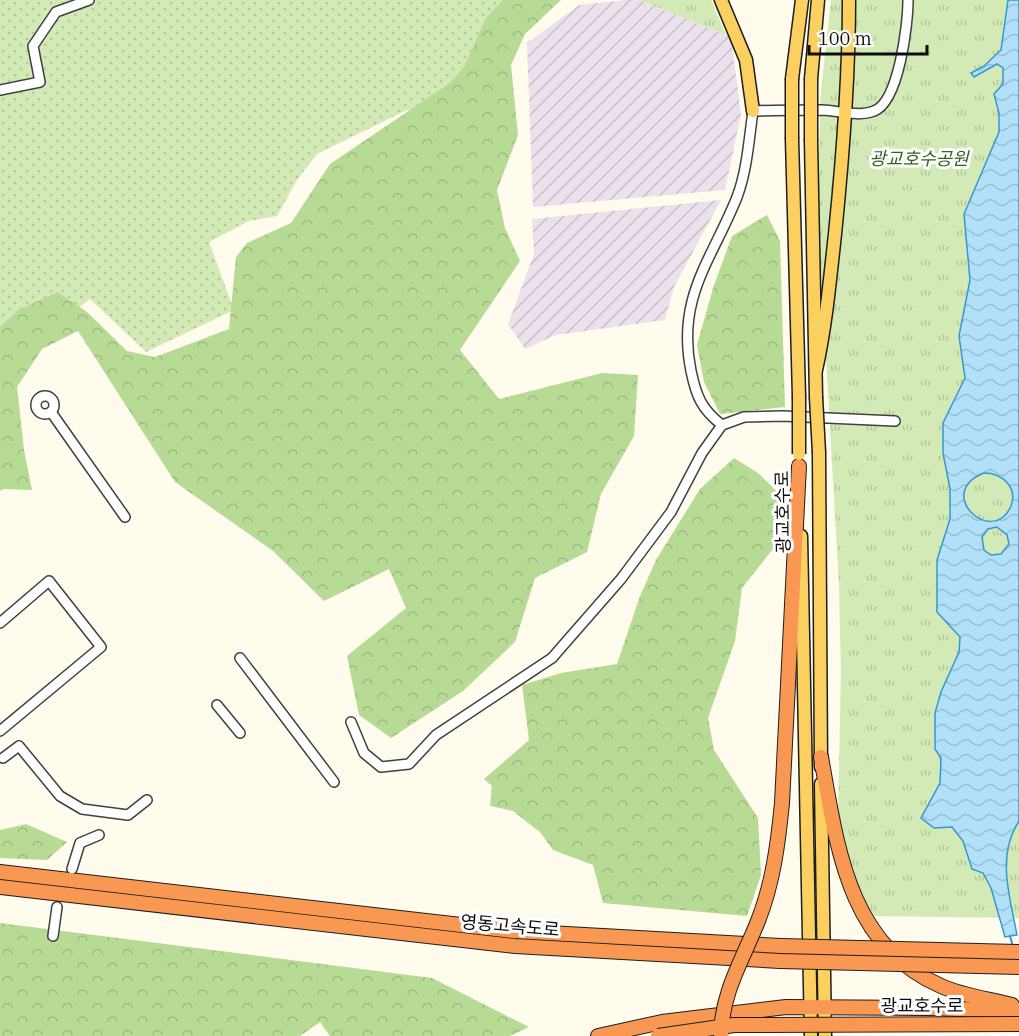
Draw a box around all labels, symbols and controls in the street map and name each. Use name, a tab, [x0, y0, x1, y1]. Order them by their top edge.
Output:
scale bar	[809, 18, 928, 56]
text: 100 m	[818, 27, 872, 50]
park label: 광교호수공원	[869, 147, 970, 170]
street label: 광교호수로	[770, 470, 795, 554]
street label: 영동고속도로	[460, 910, 561, 941]
street label: 광교호수로	[881, 994, 963, 1017]

